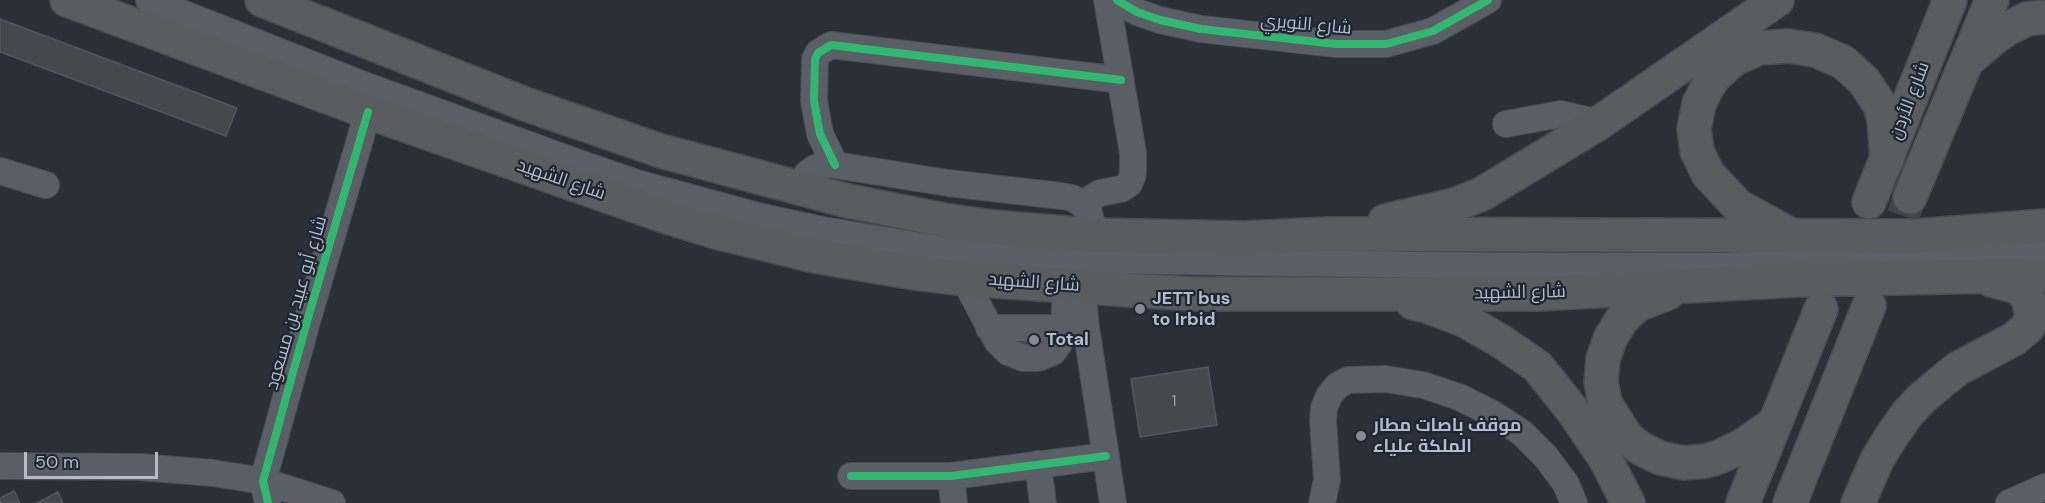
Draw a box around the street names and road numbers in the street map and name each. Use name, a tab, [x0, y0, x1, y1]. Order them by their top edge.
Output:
street label: شارع النويري	[1259, 10, 1353, 40]
street label: شارع الأردن	[1885, 59, 1935, 143]
street label: شارع الشهيد	[514, 155, 608, 205]
street label: شارع أبو عبيد بن مسعود	[262, 214, 332, 392]
street label: شارع الشهيد	[987, 269, 1081, 297]
street label: شارع الشهيد	[1474, 281, 1566, 305]

